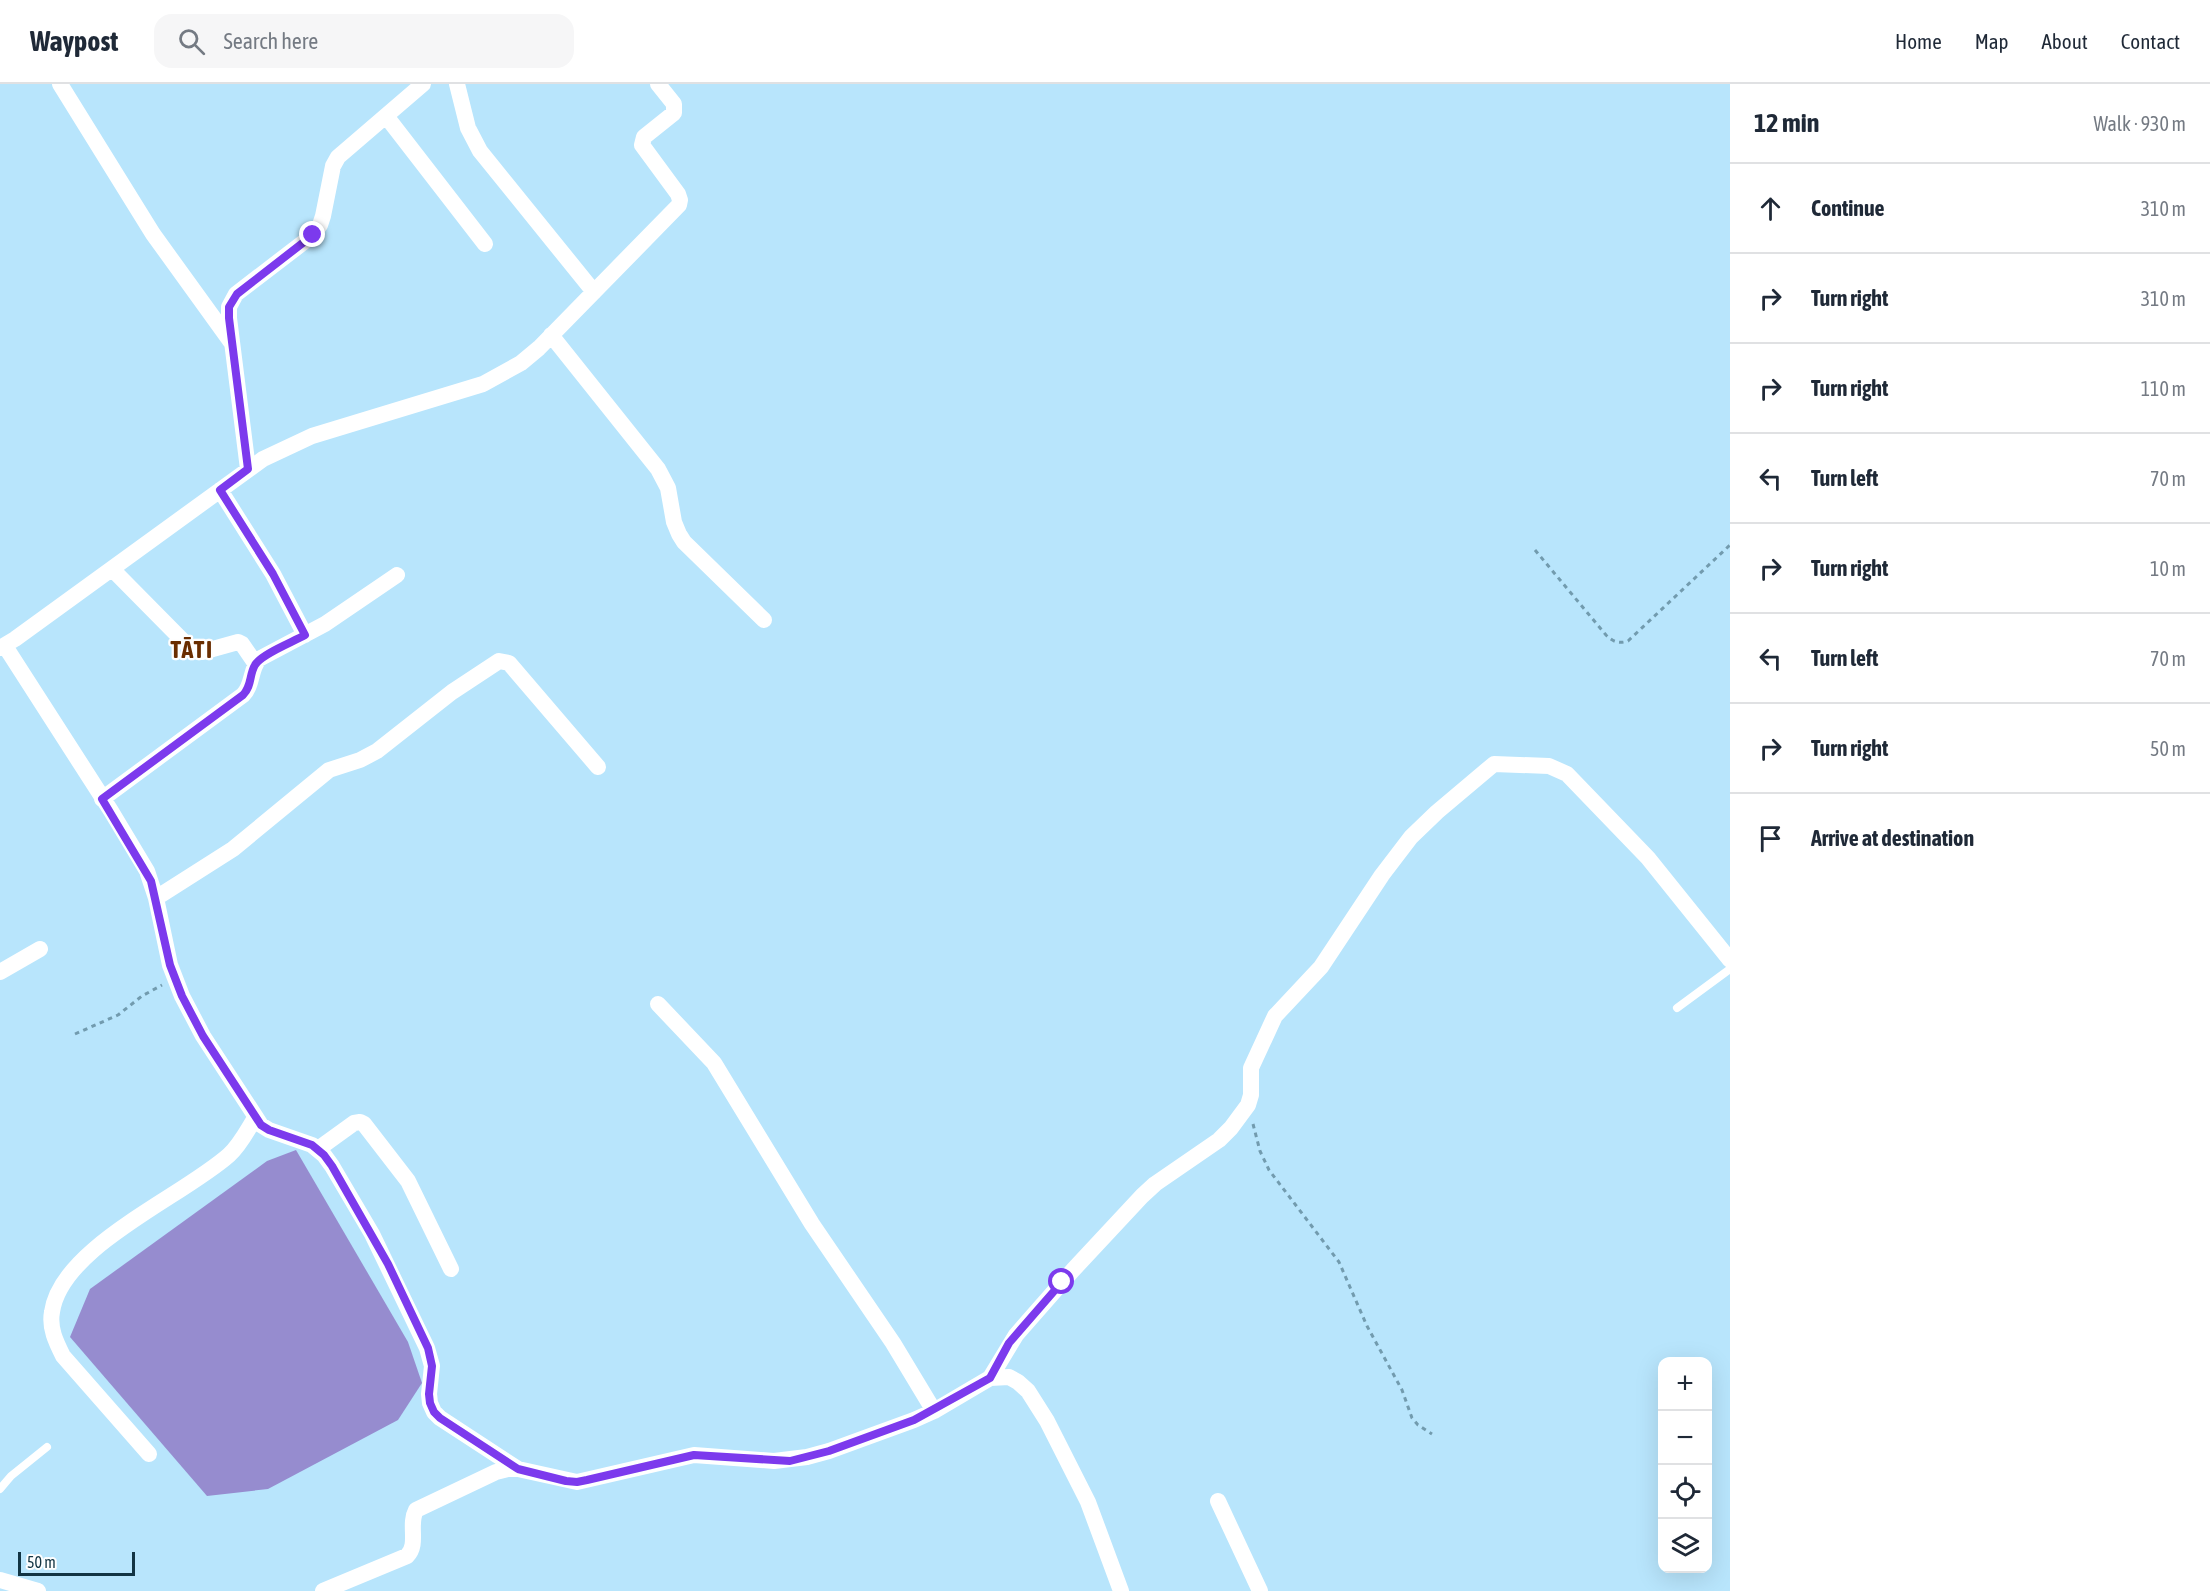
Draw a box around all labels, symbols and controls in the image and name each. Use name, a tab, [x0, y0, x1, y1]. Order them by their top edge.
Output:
search box	[154, 14, 574, 68]
text: Waypost	[30, 25, 118, 57]
icon: search	[175, 25, 208, 58]
text: Search here	[223, 28, 318, 54]
text: Home	[1895, 29, 1942, 53]
text: Map	[1975, 29, 2009, 53]
text: About	[2042, 29, 2088, 53]
text: Contact	[2121, 29, 2180, 53]
text: 12 min	[1754, 108, 1819, 138]
text: Walk · 930 m	[2094, 112, 2186, 135]
icon: ahead	[1754, 192, 1787, 225]
text: Continue	[1811, 195, 1885, 221]
text: 310 m	[2141, 197, 2186, 220]
route end	[299, 221, 325, 247]
icon: right	[1754, 282, 1787, 315]
text: Turn right	[1811, 285, 1888, 311]
text: 310 m	[2141, 287, 2186, 310]
icon: right	[1754, 372, 1787, 405]
text: Turn right	[1811, 375, 1888, 401]
text: 110 m	[2141, 377, 2186, 400]
icon: left	[1754, 462, 1787, 495]
text: Turn left	[1811, 465, 1878, 491]
text: 70 m	[2150, 467, 2186, 490]
icon: right	[1754, 552, 1787, 585]
text: Turn right	[1811, 555, 1888, 581]
text: 10 m	[2150, 557, 2186, 580]
district label: TĀTI	[170, 636, 214, 663]
icon: left	[1754, 642, 1787, 675]
text: Turn left	[1811, 645, 1878, 671]
text: 70 m	[2150, 647, 2186, 670]
icon: right	[1754, 732, 1787, 765]
text: Turn right	[1811, 735, 1888, 761]
text: 50 m	[2150, 737, 2186, 760]
icon: arrive	[1754, 822, 1787, 855]
text: Arrive at destination	[1811, 825, 1974, 851]
route start	[1048, 1268, 1074, 1294]
map controls	[1658, 1357, 1712, 1573]
button: +	[1658, 1357, 1712, 1411]
button: −	[1658, 1411, 1712, 1465]
button: locate	[1658, 1465, 1712, 1519]
button: layers	[1658, 1519, 1712, 1573]
scale bar	[18, 1549, 135, 1576]
text: 50 m	[27, 1553, 56, 1571]

